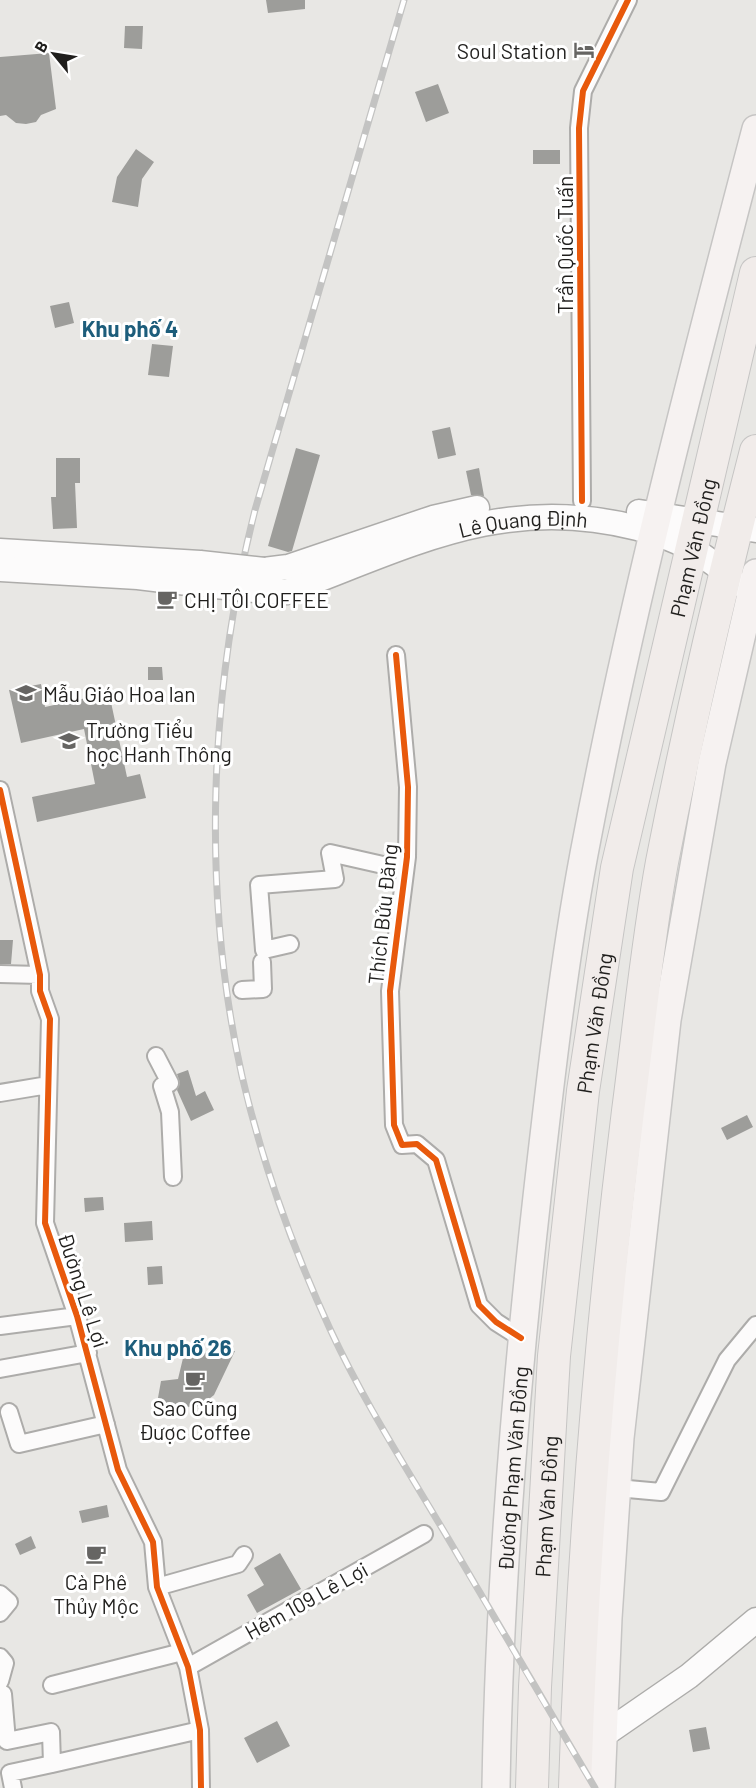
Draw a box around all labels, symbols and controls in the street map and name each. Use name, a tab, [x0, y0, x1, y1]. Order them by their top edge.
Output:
north arrow	[24, 24, 84, 84]
text: B	[30, 37, 51, 55]
place label: Soul Station	[457, 38, 567, 63]
hotel icon: Soul Station	[572, 38, 596, 62]
street label: Trần Quốc Tuấn	[552, 176, 577, 314]
district label: Khu phố 4	[82, 315, 178, 341]
street label: Phạm Văn Đồng	[664, 475, 720, 619]
street label: Lê Quang Định	[456, 504, 589, 542]
cafe icon: CHỊ TÔI COFFEE	[155, 587, 179, 611]
place label: CHỊ TÔI COFFEE	[184, 587, 329, 612]
school or university icon: Mẫu Giáo Hoa lan	[14, 681, 38, 705]
place label: Mẫu Giáo Hoa lan	[43, 681, 196, 706]
place label: Trường Tiểu học Hanh Thông	[86, 717, 232, 766]
school or university icon: Trường Tiểu học Hanh Thông	[57, 729, 81, 753]
street label: Thích Bửu Đăng	[362, 842, 402, 986]
street label: Phạm Văn Đồng	[570, 951, 616, 1095]
street label: Đường Lê Lợi	[54, 1229, 114, 1351]
district label: Khu phố 26	[124, 1334, 232, 1360]
street label: Đường Phạm Văn Đồng	[492, 1365, 532, 1572]
cafe icon: Sao Cũng Được Coffee	[183, 1368, 207, 1392]
place label: Sao Cũng Được Coffee	[139, 1395, 251, 1444]
street label: Phạm Văn Đồng	[529, 1435, 562, 1578]
cafe icon: Cà Phê Thủy Mộc	[84, 1542, 108, 1566]
street label: Hẻm 109 Lê Lợi	[240, 1556, 372, 1644]
place label: Cà Phê Thủy Mộc	[53, 1569, 139, 1618]

